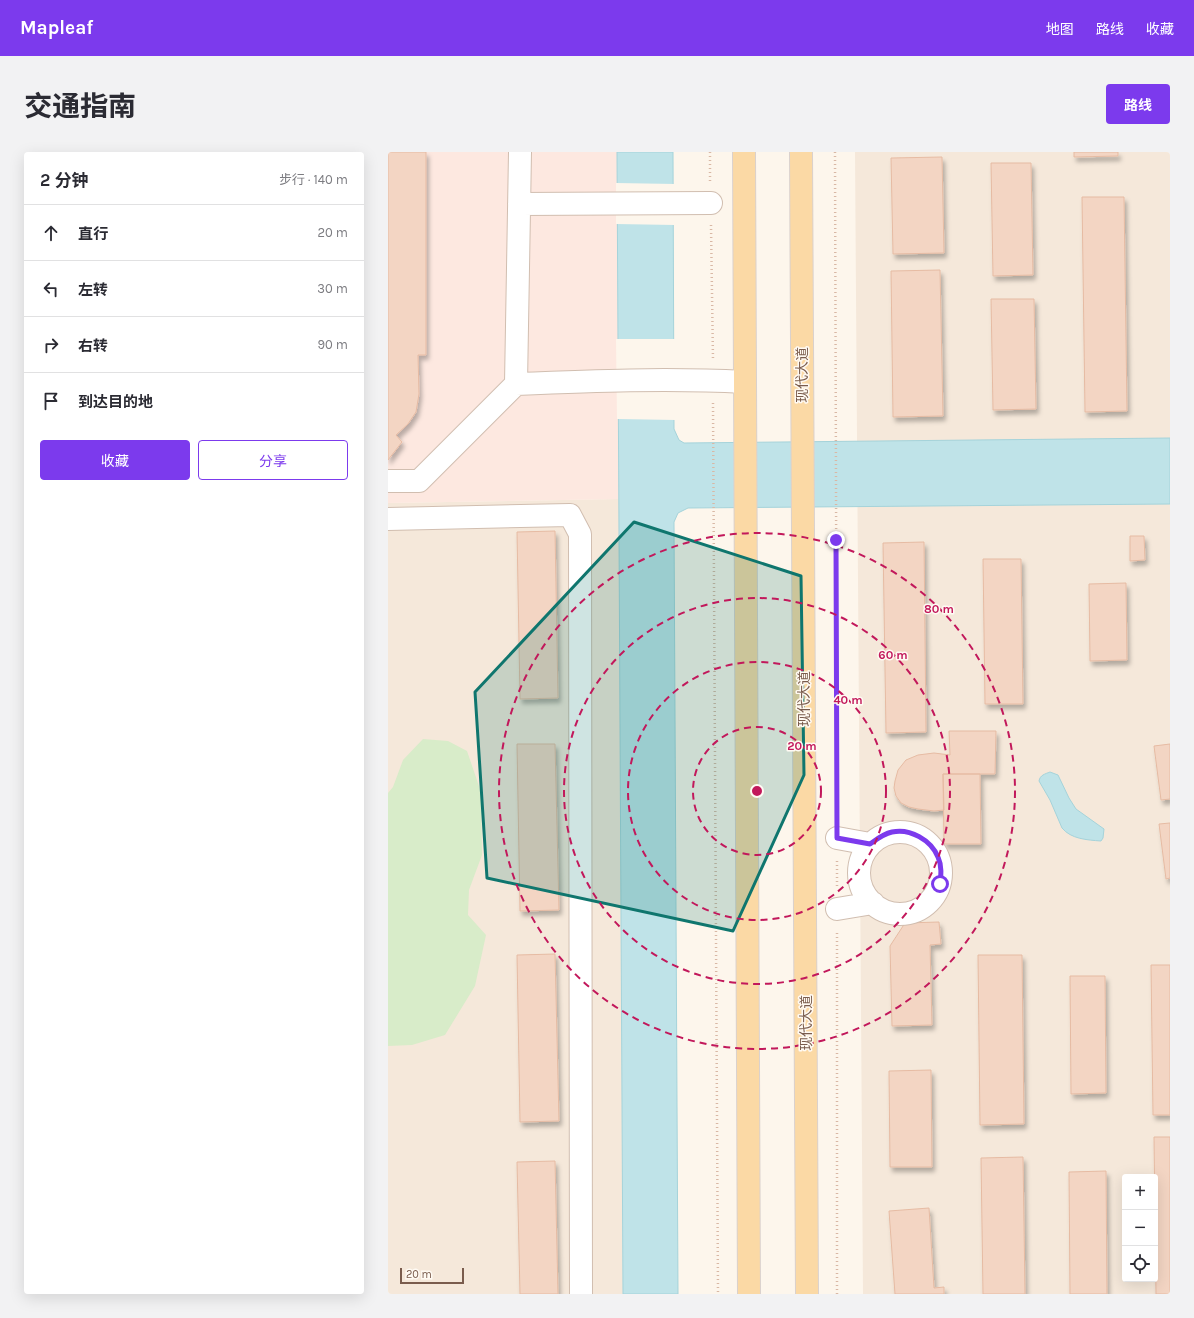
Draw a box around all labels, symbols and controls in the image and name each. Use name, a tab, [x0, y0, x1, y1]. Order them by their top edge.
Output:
text: Mapleaf	[20, 17, 93, 39]
text: 地图	[1046, 21, 1074, 38]
text: 路线	[1096, 21, 1124, 38]
text: 收藏	[1146, 21, 1174, 38]
button: 路线	[1106, 84, 1170, 124]
text: 交通指南	[24, 90, 136, 123]
text: 2 分钟	[40, 170, 89, 190]
text: 步行 · 140 m	[279, 172, 348, 187]
icon: ahead	[40, 222, 62, 244]
text: 直行	[78, 225, 108, 243]
text: 20 m	[318, 225, 348, 240]
icon: left	[40, 278, 62, 300]
text: 左转	[78, 281, 108, 299]
text: 30 m	[317, 281, 348, 296]
icon: right	[40, 334, 62, 356]
text: 右转	[78, 337, 108, 355]
text: 90 m	[317, 337, 348, 352]
street label: 现代大道	[794, 347, 811, 403]
icon: arrive	[40, 390, 62, 412]
text: 到达目的地	[78, 393, 153, 411]
button: 收藏	[40, 440, 190, 480]
button: 分享	[198, 440, 348, 480]
route end	[827, 531, 845, 549]
text: 80 m	[924, 602, 954, 616]
text: 60 m	[878, 648, 908, 662]
street label: 现代大道	[796, 671, 813, 727]
text: 40 m	[833, 693, 863, 707]
text: 20 m	[787, 739, 817, 753]
centre of rings	[750, 784, 764, 798]
route start	[931, 875, 949, 893]
street label: 现代大道	[798, 995, 815, 1051]
map controls	[1122, 1174, 1158, 1282]
button: +	[1122, 1174, 1158, 1210]
button: −	[1122, 1210, 1158, 1246]
button: locate	[1122, 1246, 1158, 1282]
scale bar	[400, 1266, 464, 1285]
text: 20 m	[406, 1268, 432, 1281]

